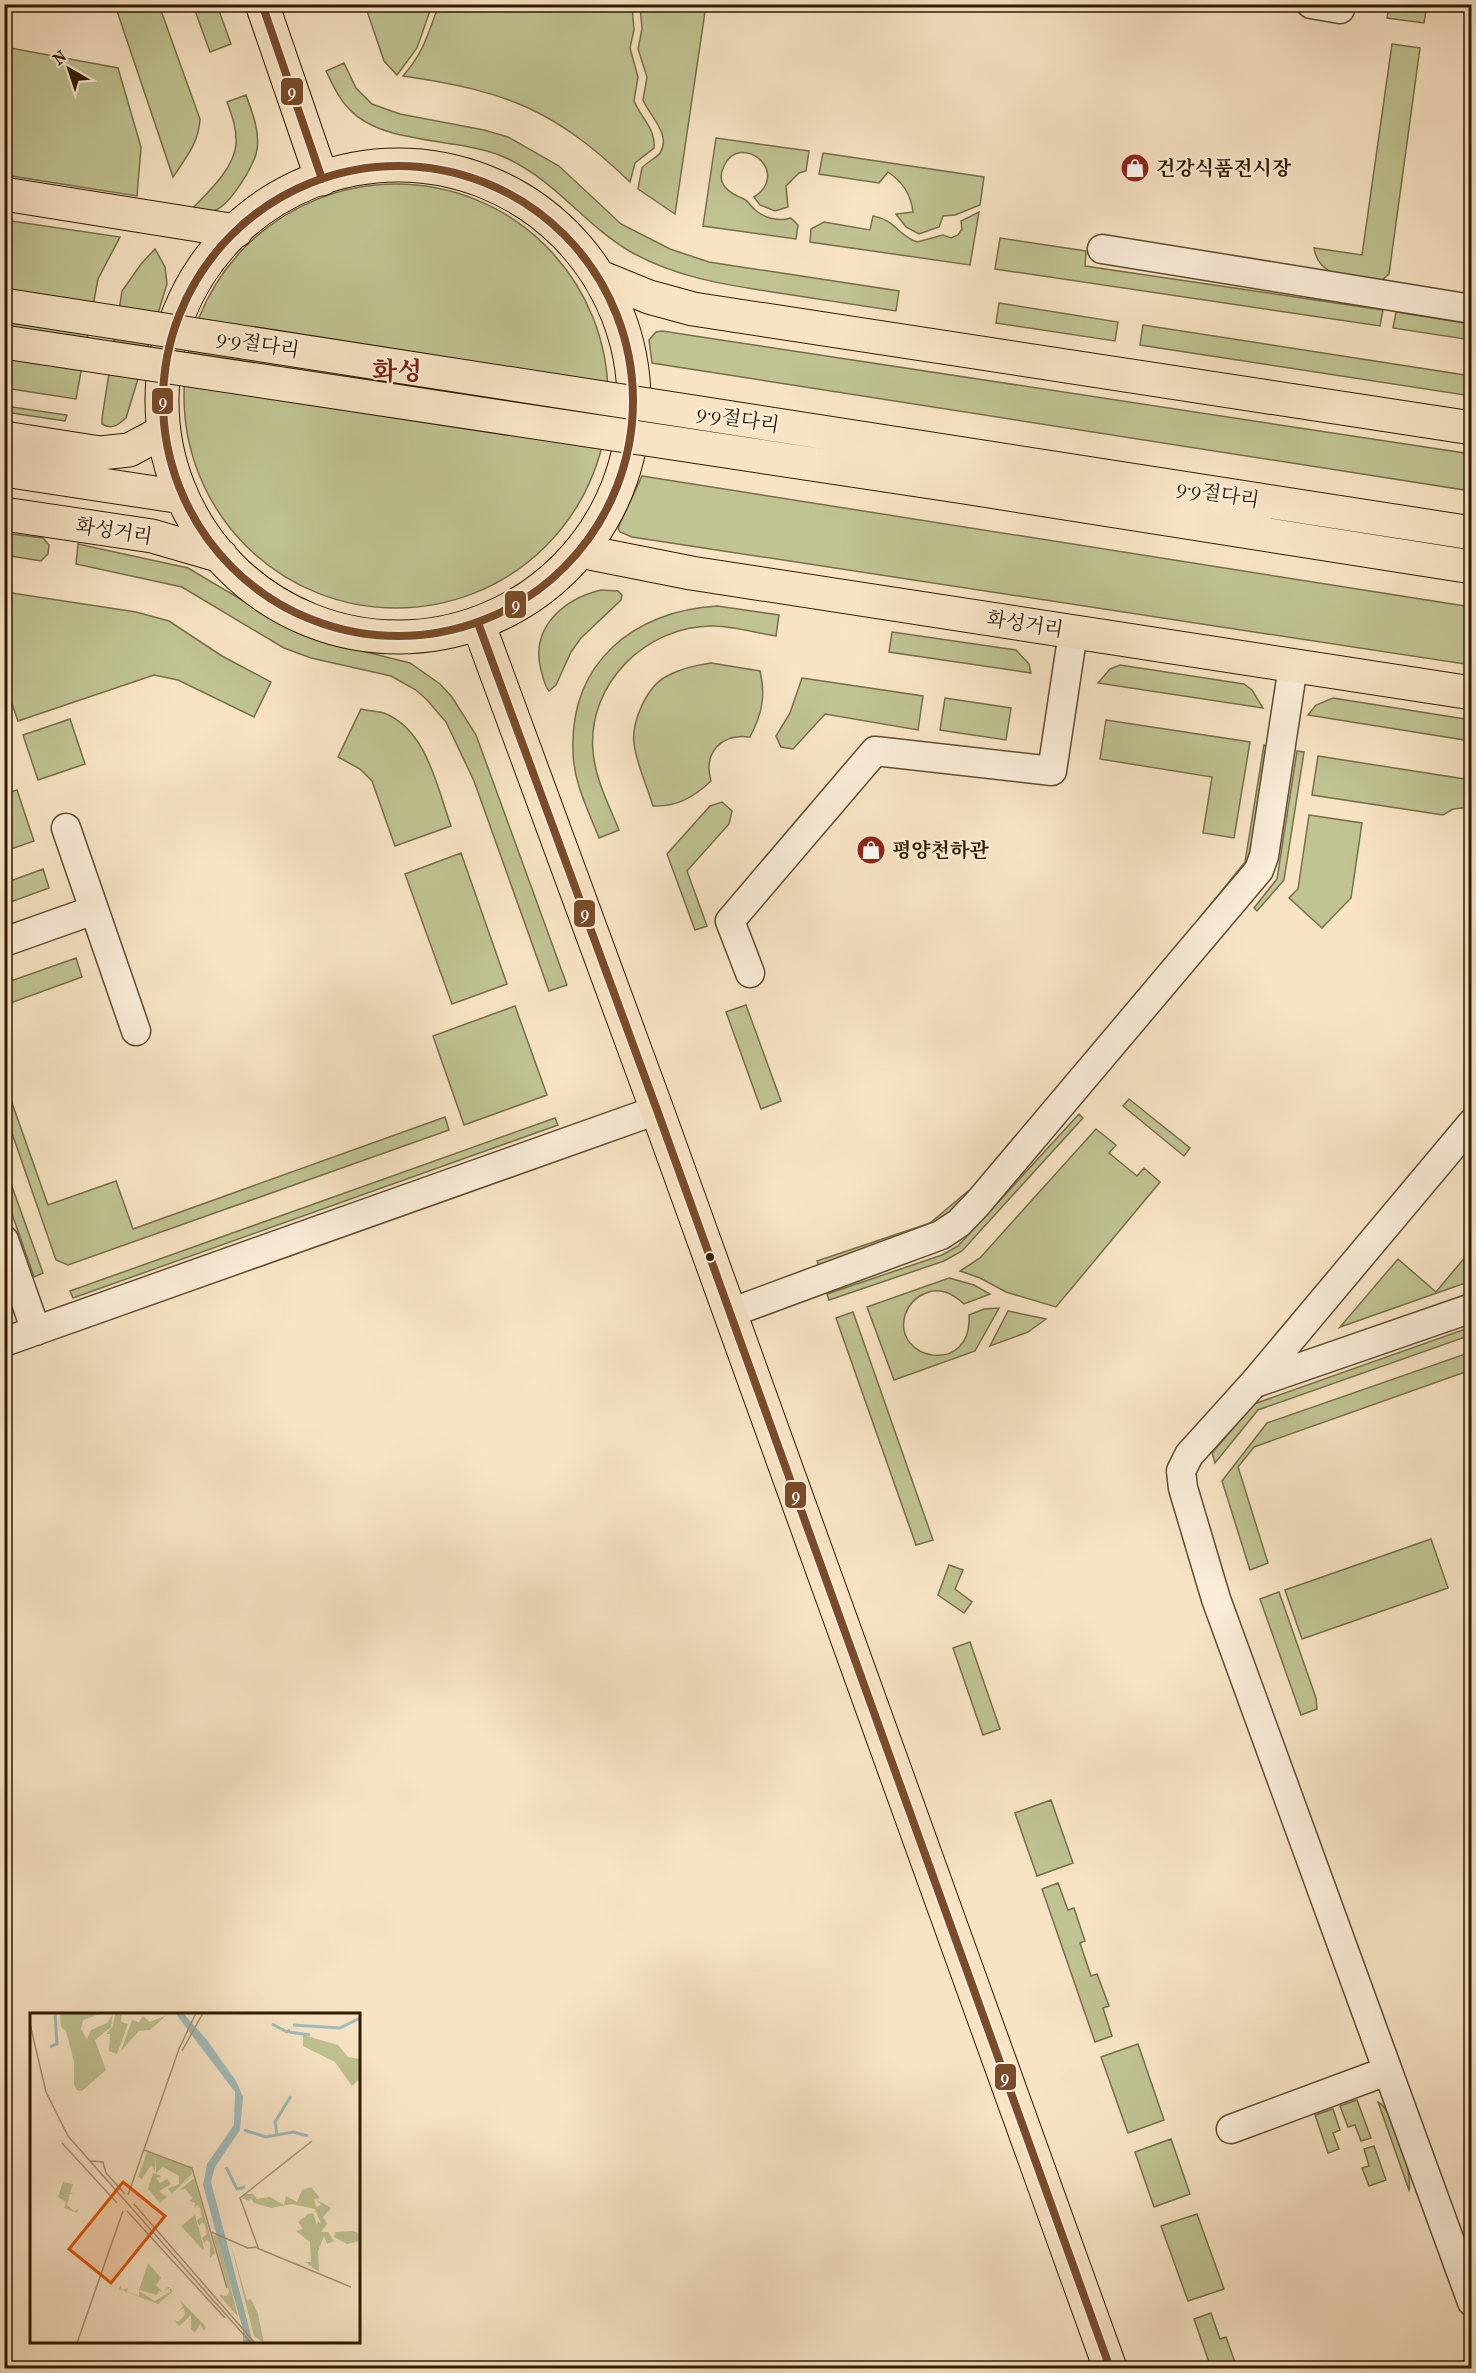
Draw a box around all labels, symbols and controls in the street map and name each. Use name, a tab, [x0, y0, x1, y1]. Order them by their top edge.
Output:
north arrow	[39, 39, 99, 99]
text: N	[49, 46, 71, 69]
line badge: 9	[280, 77, 304, 106]
text: 9	[287, 82, 296, 102]
shop icon: 건강식품전시장	[1119, 152, 1151, 184]
place label: 건강식품전시장	[1156, 157, 1292, 180]
street label: 9·9절다리	[215, 326, 301, 362]
district label: 화성	[372, 356, 422, 387]
line badge: 9	[151, 387, 174, 415]
text: 9	[158, 392, 167, 412]
street label: 9·9절다리	[695, 401, 781, 437]
street label: 9·9절다리	[1175, 476, 1261, 512]
street label: 화성거리	[74, 514, 154, 548]
line badge: 9	[504, 590, 527, 619]
text: 9	[511, 595, 520, 615]
street label: 화성거리	[985, 607, 1065, 641]
shop icon: 평양천하관	[855, 834, 887, 866]
place label: 평양천하관	[892, 839, 989, 862]
line badge: 9	[573, 899, 596, 928]
text: 9	[580, 904, 589, 924]
unlabelled marker	[704, 1251, 716, 1263]
line badge: 9	[784, 1481, 807, 1509]
text: 9	[791, 1486, 800, 1506]
inset map	[30, 2013, 360, 2343]
line badge: 9	[994, 2063, 1017, 2091]
text: 9	[1000, 2068, 1009, 2088]

